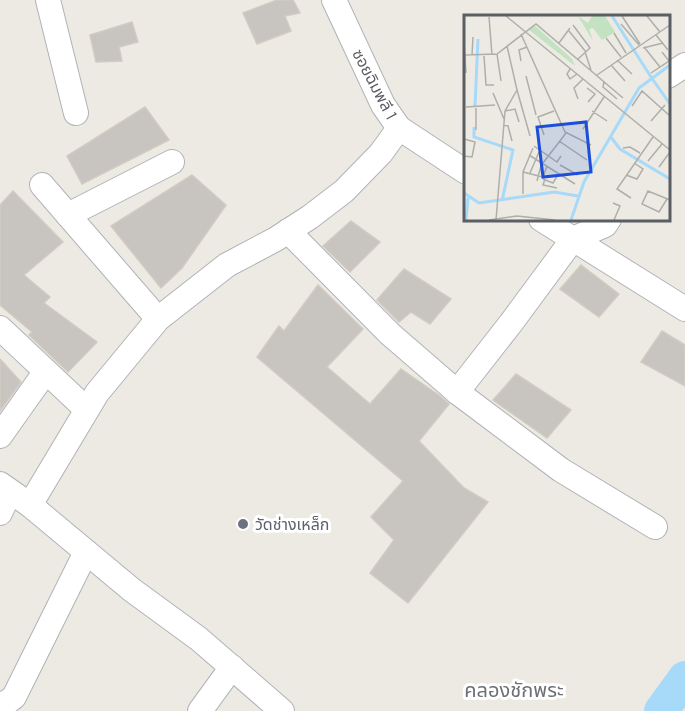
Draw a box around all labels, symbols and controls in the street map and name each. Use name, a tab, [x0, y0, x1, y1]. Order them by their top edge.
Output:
inset map	[464, 15, 670, 220]
street label: ซอยฉิมพลี 1	[347, 45, 402, 123]
place label: วัดช่างเหล็ก	[255, 514, 329, 535]
marker: วัดช่างเหล็ก	[236, 517, 250, 531]
district label: คลองชักพระ	[464, 677, 564, 703]

